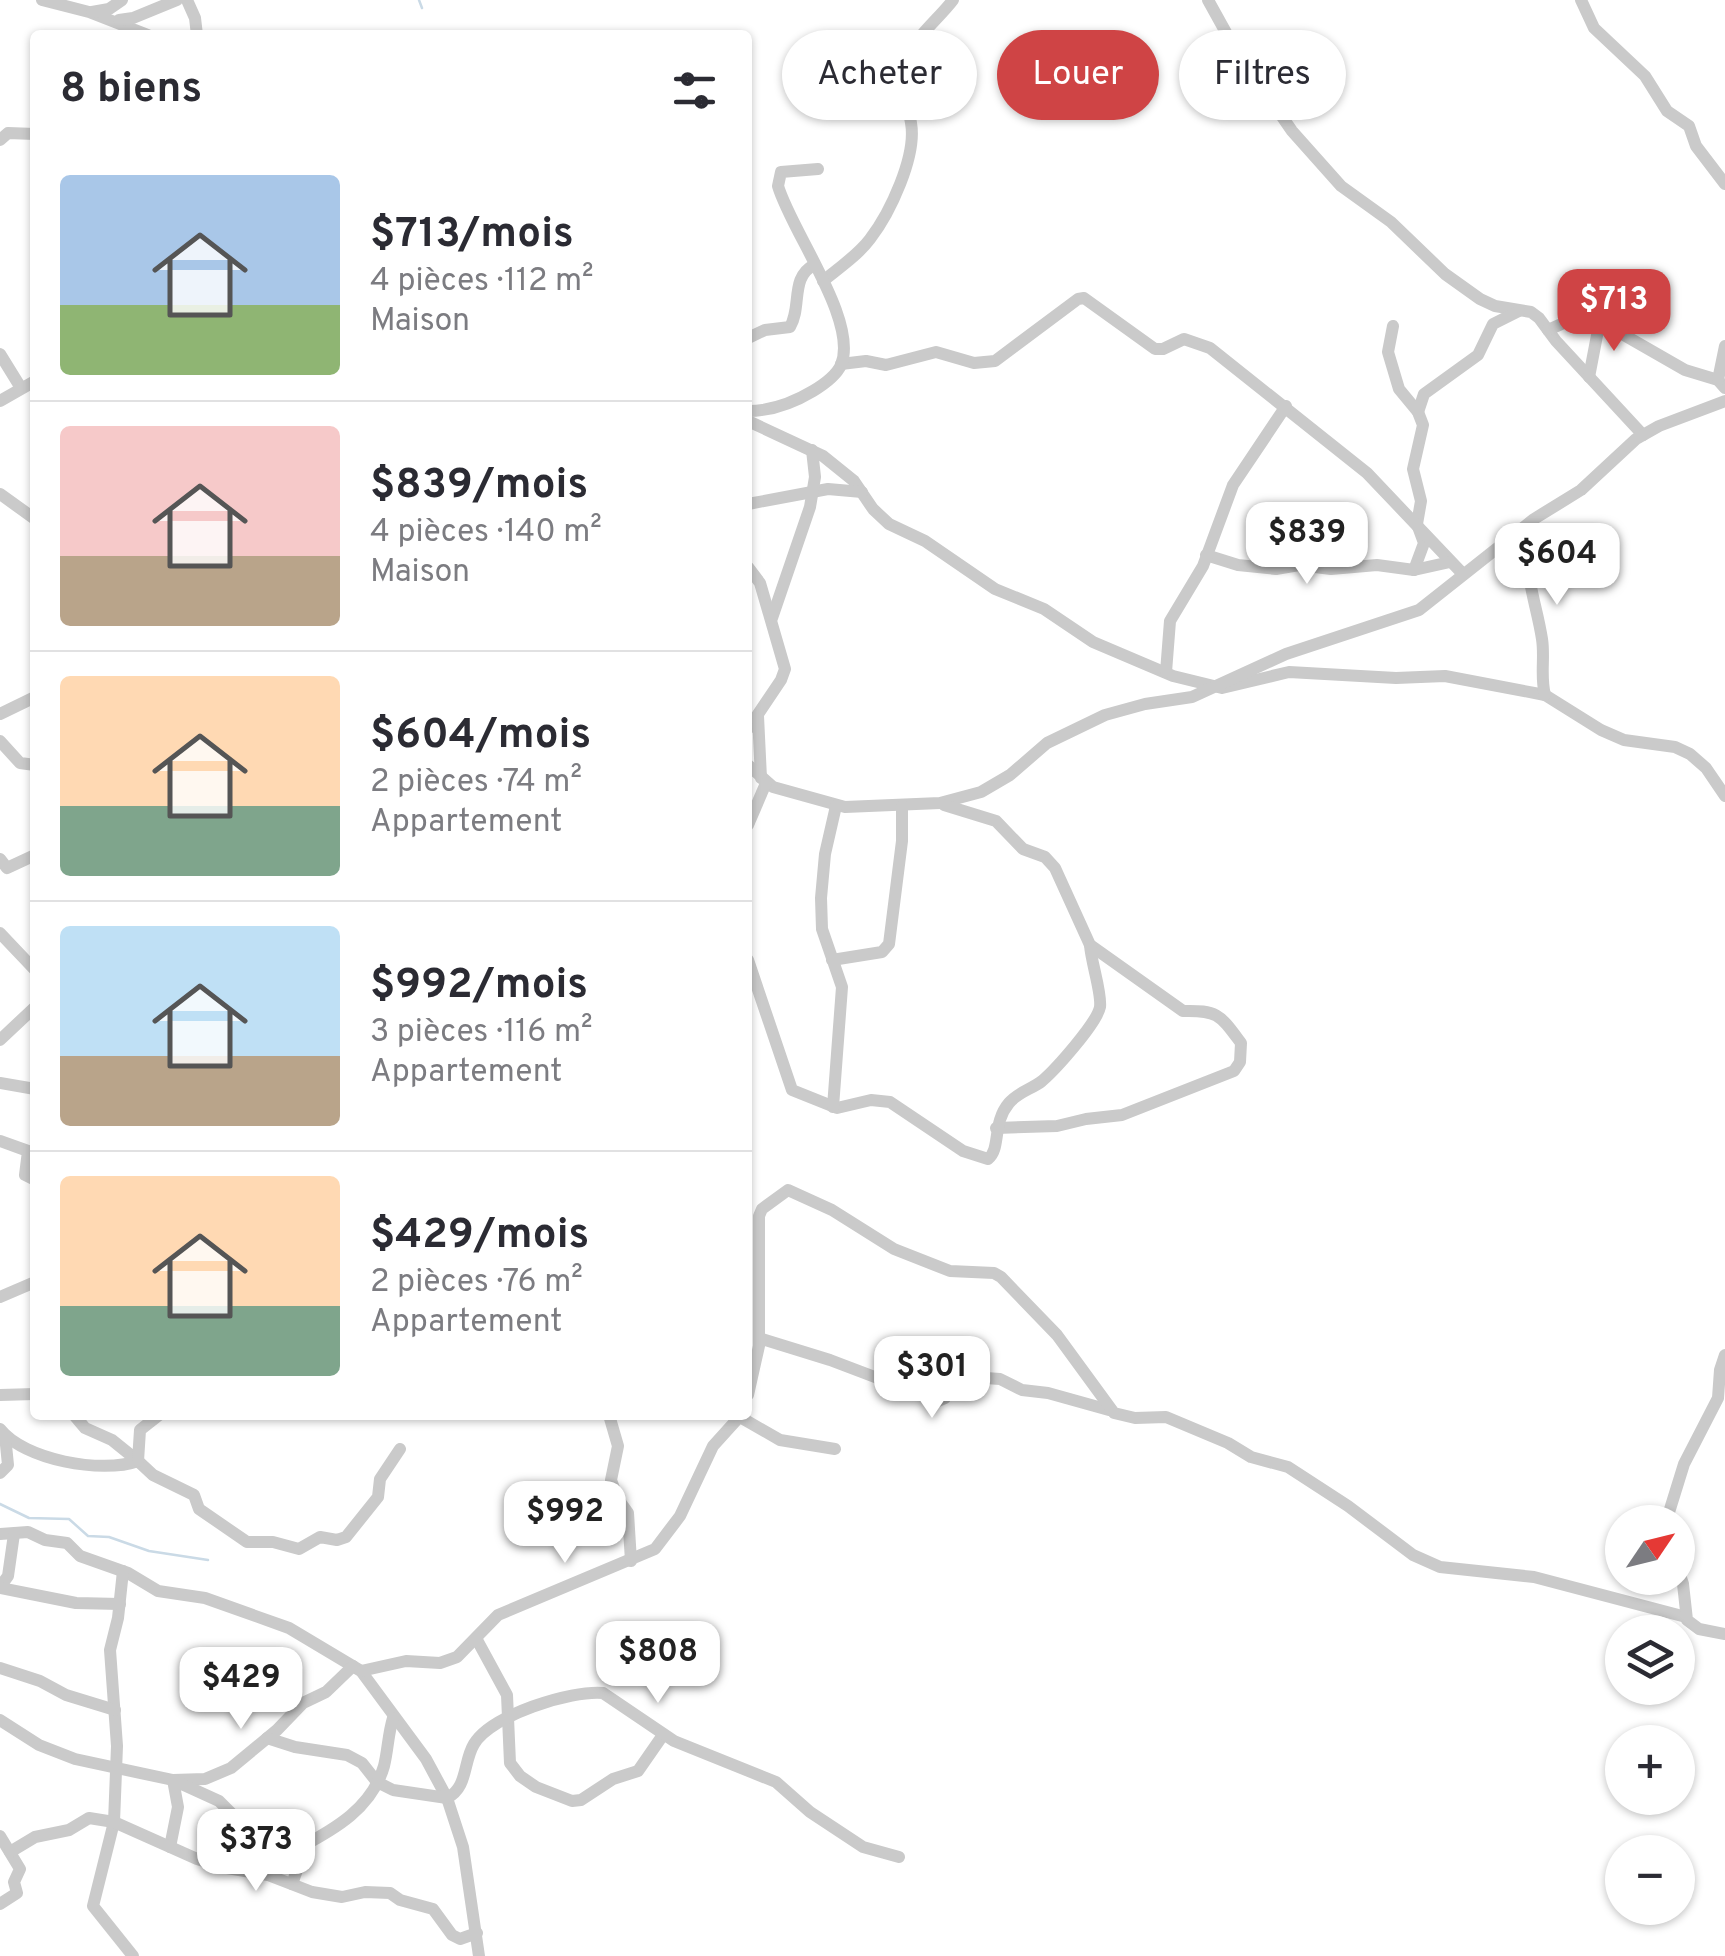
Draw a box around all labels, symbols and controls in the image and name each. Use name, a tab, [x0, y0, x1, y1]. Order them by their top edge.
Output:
chip: Acheter	[782, 30, 977, 120]
chip: Louer	[997, 30, 1159, 120]
chip: Filtres	[1179, 30, 1346, 120]
icon: filters	[667, 63, 722, 118]
text: 8 biens	[60, 64, 202, 117]
text: $713/mois	[370, 209, 574, 262]
icon: home	[140, 215, 260, 335]
text: 4 pièces · 112 m²	[370, 262, 594, 302]
pin: $713	[1555, 269, 1673, 354]
text: $713	[1579, 281, 1649, 321]
text: Maison	[370, 302, 470, 342]
text: $839/mois	[370, 460, 588, 513]
icon: home	[140, 466, 260, 586]
pin: $839	[1248, 502, 1366, 587]
text: 4 pièces · 140 m²	[370, 513, 602, 553]
text: $839	[1268, 514, 1346, 554]
pin: $604	[1498, 523, 1616, 608]
text: $604	[1517, 535, 1597, 575]
text: Maison	[370, 553, 470, 593]
text: $604/mois	[370, 710, 591, 763]
icon: home	[140, 716, 260, 836]
text: 2 pièces · 74 m²	[370, 763, 582, 803]
text: Appartement	[370, 803, 562, 843]
text: $992/mois	[370, 960, 588, 1013]
icon: home	[140, 966, 260, 1086]
text: 3 pièces · 116 m²	[370, 1013, 593, 1053]
text: Appartement	[370, 1053, 562, 1093]
text: $429/mois	[370, 1210, 589, 1263]
icon: home	[140, 1216, 260, 1336]
text: 2 pièces · 76 m²	[370, 1263, 583, 1303]
text: Appartement	[370, 1303, 562, 1343]
pin: $301	[873, 1336, 991, 1421]
text: $301	[896, 1348, 968, 1388]
pin: $992	[506, 1481, 624, 1566]
text: $992	[526, 1493, 604, 1533]
north arrow	[1605, 1505, 1695, 1595]
map controls	[1605, 1505, 1695, 1925]
button: layers	[1605, 1615, 1695, 1705]
pin: $808	[599, 1621, 717, 1706]
text: $808	[618, 1633, 698, 1673]
pin: $429	[182, 1647, 300, 1732]
text: $429	[201, 1659, 281, 1699]
button: +	[1605, 1725, 1695, 1815]
pin: $373	[197, 1809, 315, 1894]
text: $373	[219, 1821, 293, 1861]
button: −	[1605, 1835, 1695, 1925]

